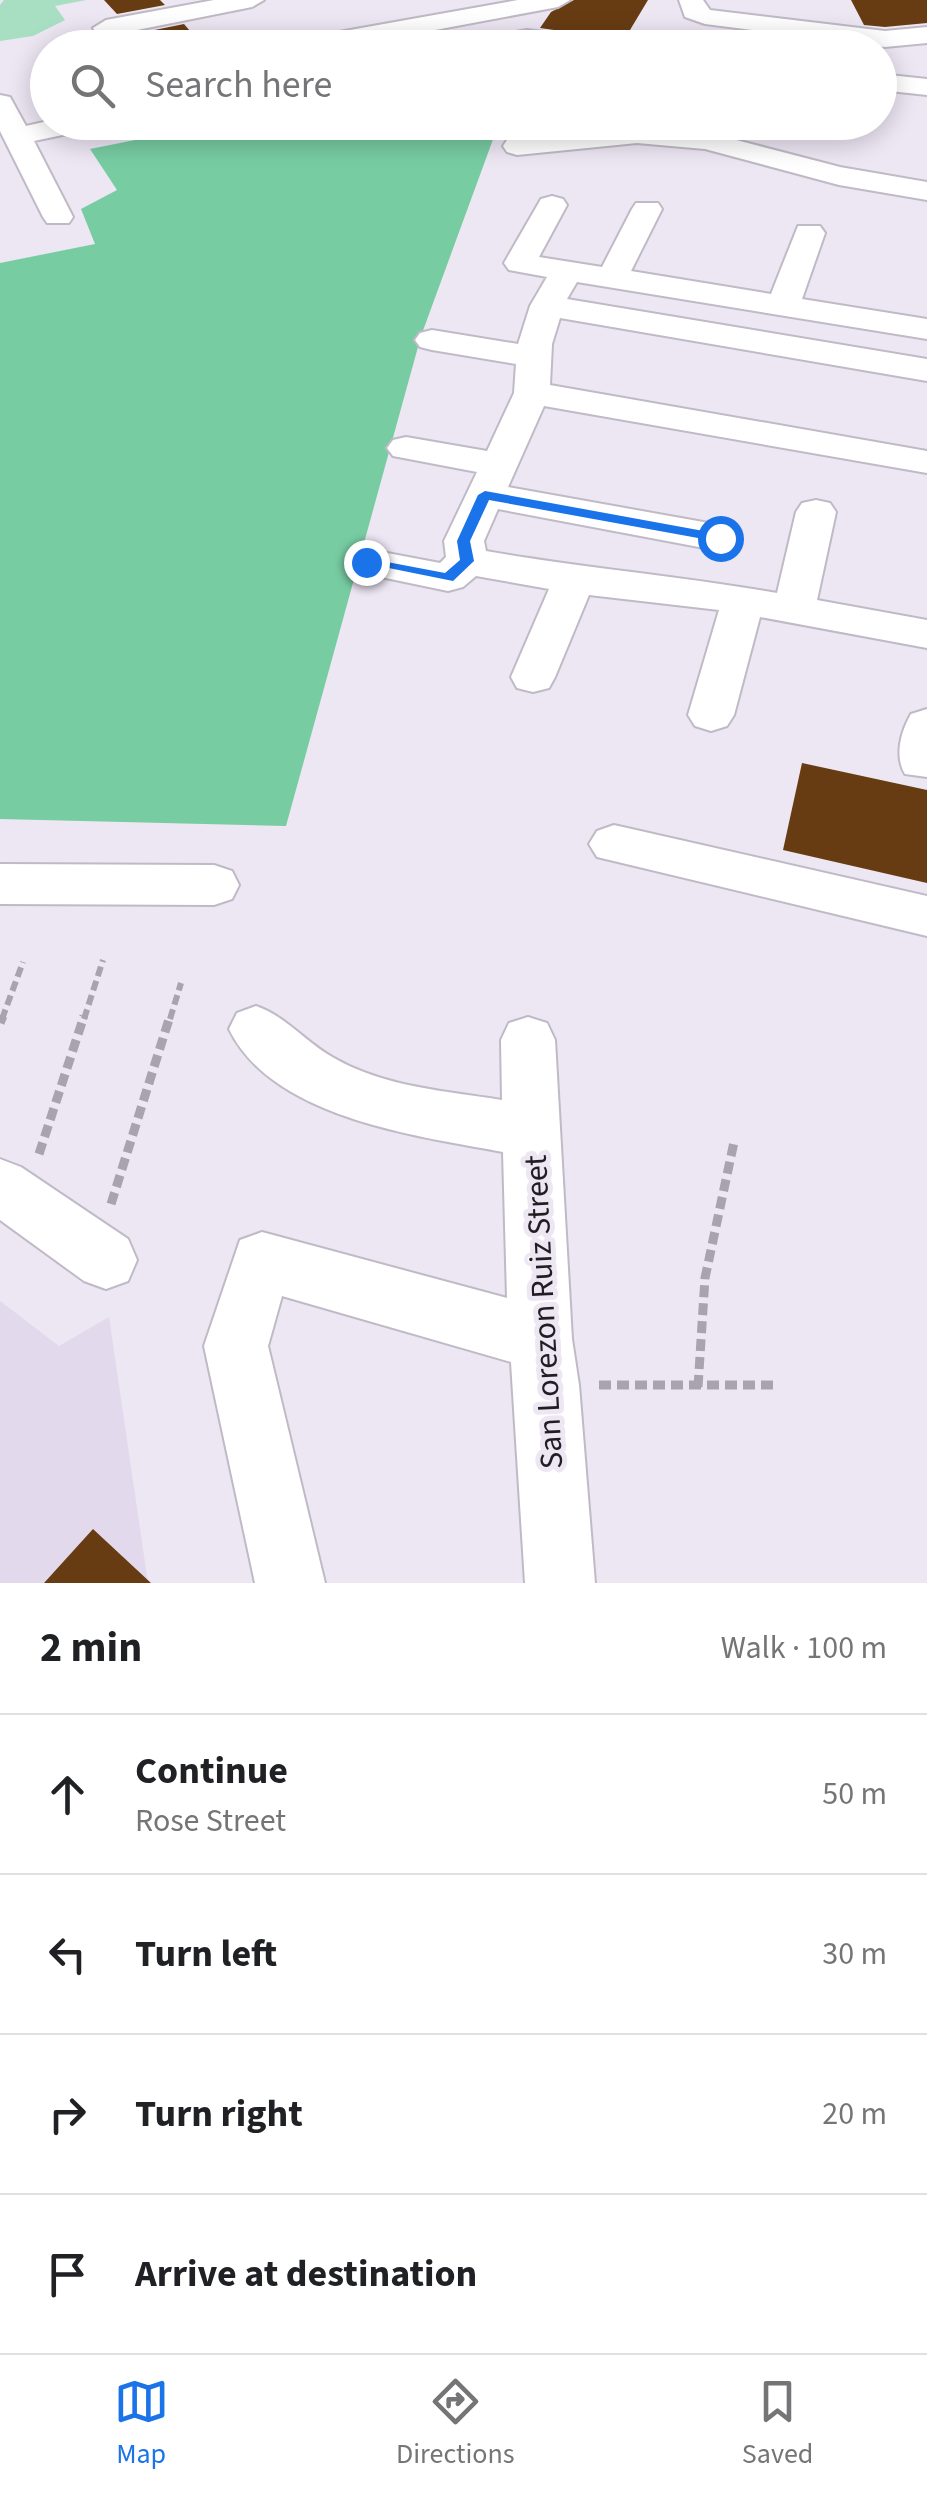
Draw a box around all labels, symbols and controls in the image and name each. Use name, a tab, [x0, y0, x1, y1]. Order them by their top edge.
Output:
search box	[30, 30, 897, 140]
icon: search	[65, 58, 120, 113]
text: Search here	[145, 58, 332, 112]
route start	[698, 516, 744, 562]
route end	[344, 540, 390, 586]
street label: San Lorezon Ruiz Street	[513, 1154, 575, 1470]
text: 2 min	[40, 1618, 142, 1678]
text: Walk · 100 m	[721, 1625, 887, 1671]
text: Continue	[135, 1744, 288, 1798]
icon: ahead	[40, 1767, 95, 1822]
text: 50 m	[822, 1771, 887, 1817]
text: Rose Street	[135, 1798, 286, 1844]
icon: left	[40, 1927, 95, 1982]
text: Turn left	[135, 1927, 277, 1981]
text: 30 m	[822, 1931, 887, 1977]
icon: right	[40, 2087, 95, 2142]
text: Turn right	[135, 2087, 303, 2141]
text: 20 m	[822, 2091, 887, 2137]
icon: arrive	[40, 2247, 95, 2302]
text: Arrive at destination	[135, 2247, 477, 2301]
tab: Map	[114, 2374, 169, 2474]
tab: Directions	[396, 2374, 515, 2474]
tab: Saved	[742, 2374, 813, 2474]

